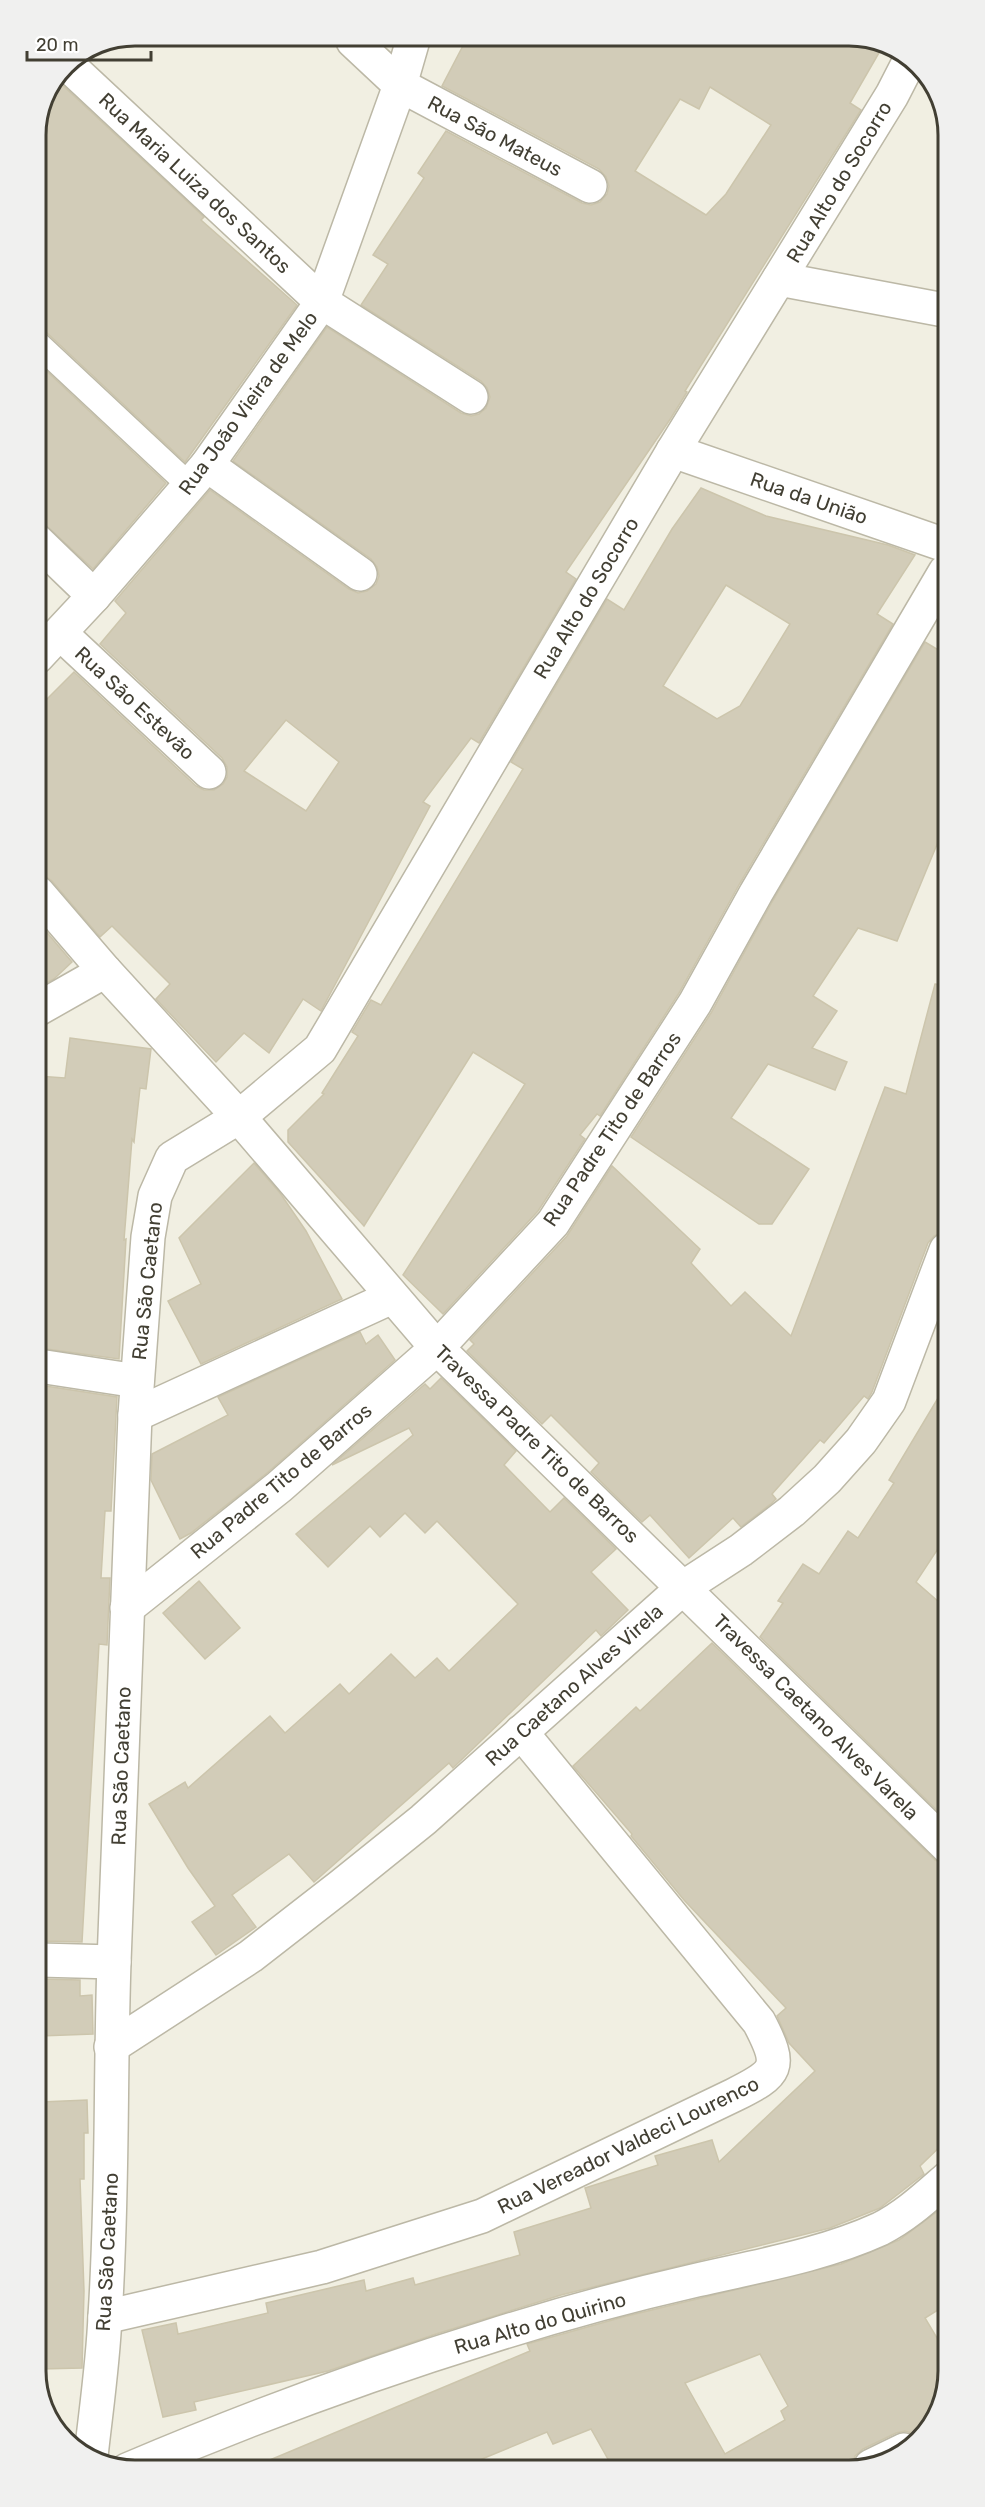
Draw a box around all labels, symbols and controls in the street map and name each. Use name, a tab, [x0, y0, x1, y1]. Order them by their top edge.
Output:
scale bar	[27, 24, 152, 62]
text: 20 m	[36, 34, 78, 56]
street label: Rua Maria Luiza dos Santos	[94, 88, 296, 278]
street label: Rua São Mateus	[424, 90, 566, 182]
street label: Rua Alto do Socorro	[781, 97, 897, 267]
street label: Rua João Vieira de Melo	[173, 307, 323, 499]
street label: Rua da União	[747, 467, 871, 529]
street label: Rua Alto do Socorro	[528, 513, 644, 683]
street label: Rua São Estevão	[70, 641, 200, 765]
street label: Rua Padre Tito de Barros	[538, 1027, 686, 1231]
street label: Rua São Caetano	[127, 1201, 167, 1361]
street label: Travessa Padre Tito de Barros	[430, 1340, 644, 1548]
street label: Rua Padre Tito de Barros	[185, 1398, 377, 1564]
street label: Rua Caetano Alves Virela	[480, 1599, 668, 1771]
street label: Travessa Caetano Alves Varela	[708, 1609, 924, 1825]
street label: Rua São Caetano	[106, 1686, 136, 1846]
street label: Rua Vereador Valdeci Lourenco	[493, 2071, 763, 2219]
street label: Rua São Caetano	[91, 2172, 123, 2332]
street label: Rua Alto do Quirino	[451, 2287, 629, 2359]

